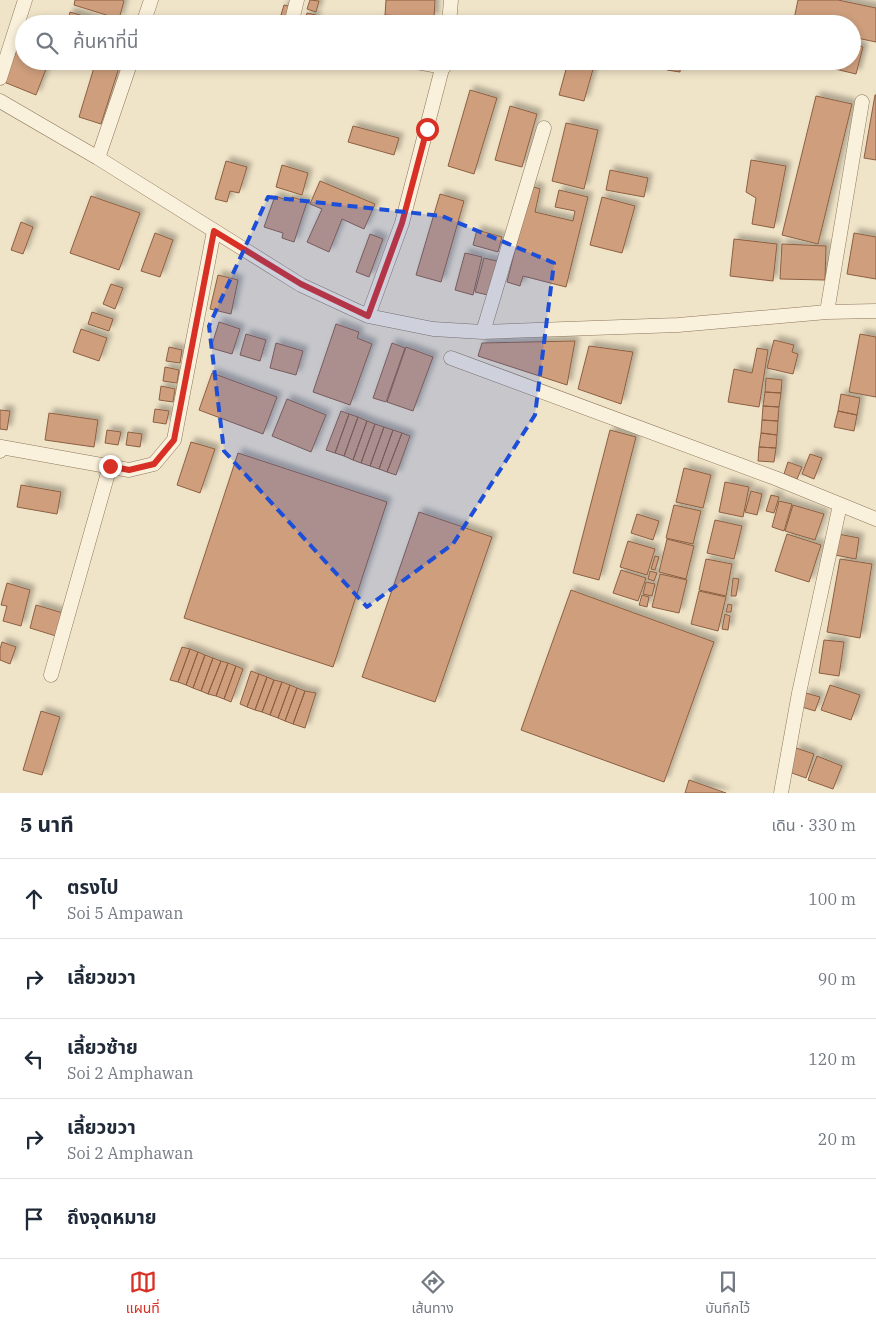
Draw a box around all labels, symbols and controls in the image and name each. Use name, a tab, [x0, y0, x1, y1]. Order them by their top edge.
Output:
search box	[15, 15, 861, 70]
icon: search	[33, 29, 61, 57]
text: ค้นหาที่นี่	[73, 29, 138, 53]
route start	[416, 118, 439, 141]
route end	[99, 455, 122, 478]
text: 5 นาที	[20, 810, 74, 838]
text: เดิน · 330 m	[771, 815, 856, 835]
text: ตรงไป	[67, 875, 119, 899]
icon: ahead	[20, 885, 48, 913]
text: 100 m	[808, 889, 856, 909]
text: Soi 5 Ampawan	[67, 903, 184, 923]
icon: right	[20, 965, 48, 993]
text: เลี้ยวขวา	[67, 965, 136, 989]
text: 90 m	[818, 969, 856, 989]
text: เลี้ยวซ้าย	[67, 1035, 138, 1059]
icon: left	[20, 1045, 48, 1073]
text: 120 m	[808, 1049, 856, 1069]
text: Soi 2 Amphawan	[67, 1063, 193, 1083]
text: เลี้ยวขวา	[67, 1115, 136, 1139]
icon: right	[20, 1125, 48, 1153]
text: 20 m	[818, 1129, 856, 1149]
text: Soi 2 Amphawan	[67, 1143, 193, 1163]
icon: arrive	[20, 1205, 48, 1233]
text: ถึงจุดหมาย	[67, 1205, 157, 1229]
tab: แผนที่	[126, 1268, 160, 1319]
tab: เส้นทาง	[411, 1268, 454, 1319]
tab: บันทึกไว้	[705, 1268, 750, 1319]

